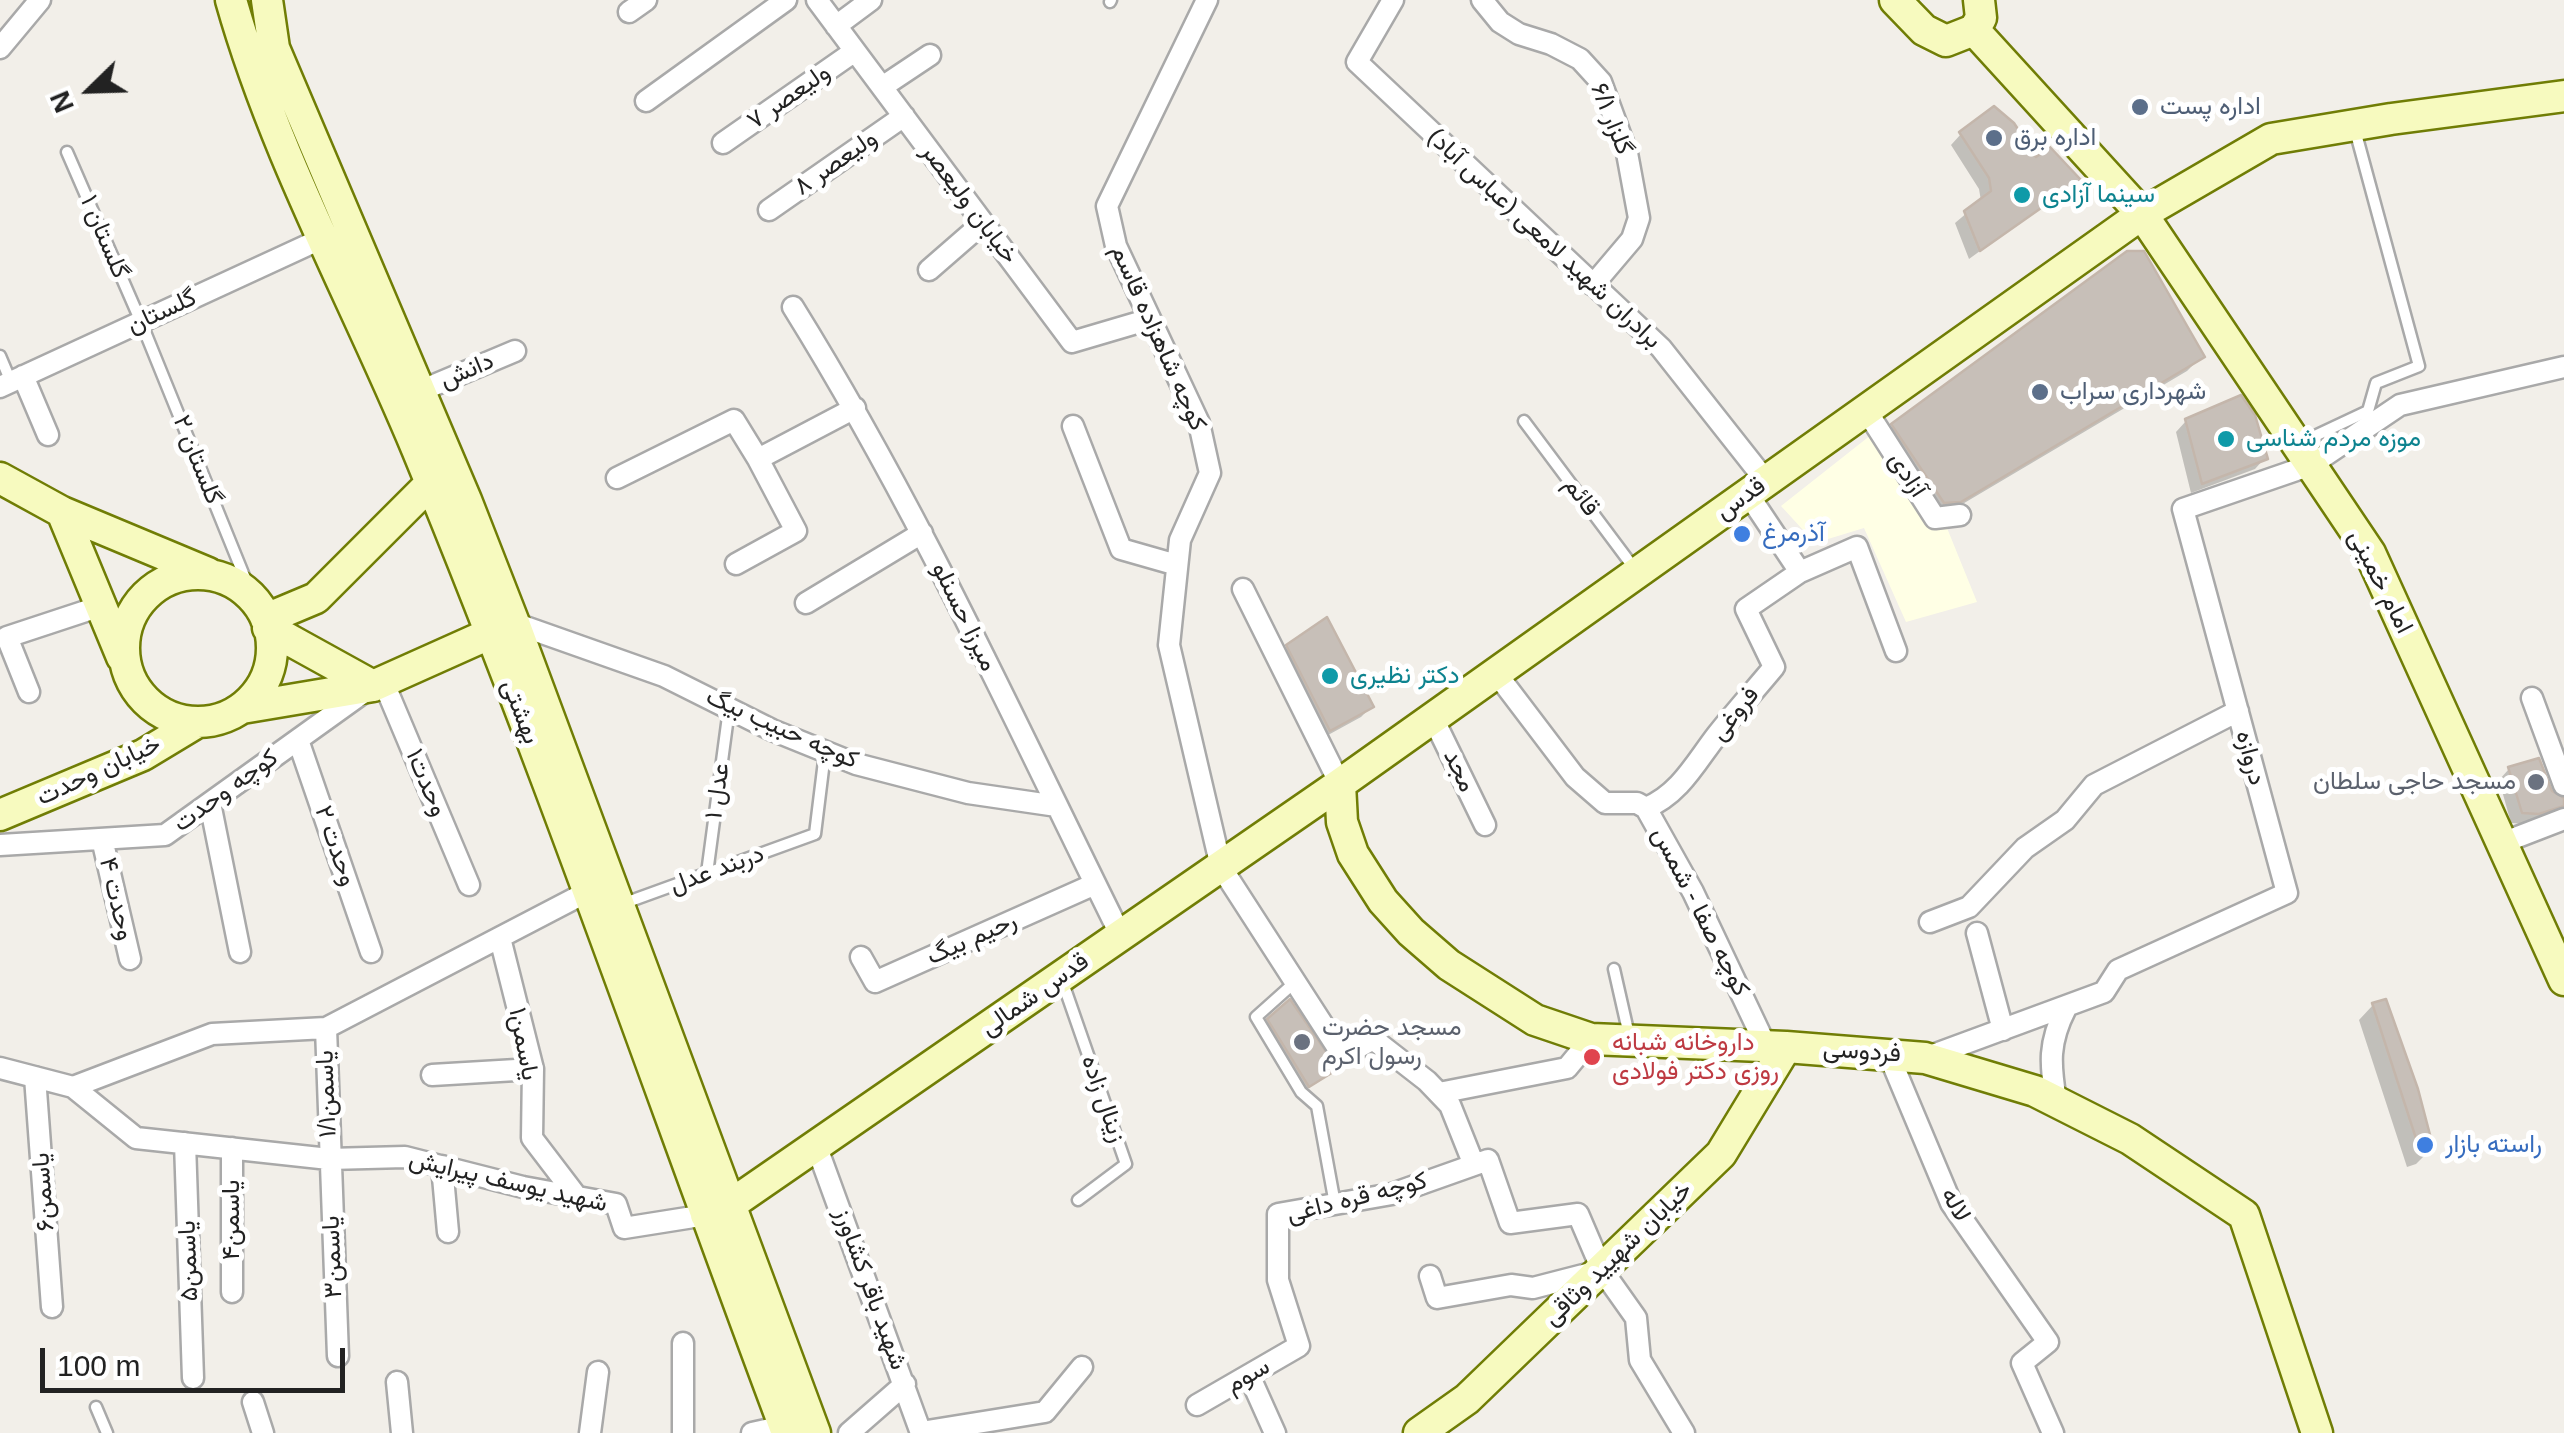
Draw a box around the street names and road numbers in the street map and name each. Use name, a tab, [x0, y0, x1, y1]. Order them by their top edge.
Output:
street label: ولیعصر ۷	[742, 58, 836, 136]
street label: گلزار ۶/۱	[1583, 79, 1639, 159]
street label: برادران شهید لامعی (عباس آباد)	[1421, 123, 1667, 355]
street label: ولیعصر ۸	[789, 124, 883, 202]
street label: خیابان ولیعصر	[914, 138, 1024, 270]
street label: گلستان ۱	[73, 191, 135, 283]
street label: کوچه شاهزاده قاسم	[1104, 240, 1212, 436]
street label: گلستان	[122, 283, 202, 341]
street label: دانش	[435, 346, 499, 396]
street label: گلستان ۲	[166, 411, 228, 509]
street label: آزادی	[1881, 447, 1933, 503]
street label: قائم	[1557, 471, 1605, 523]
street label: قدس	[1710, 471, 1772, 527]
street label: امام خمینی	[2341, 525, 2419, 639]
street label: میرزا حسنلو	[925, 558, 1003, 676]
street label: بهشتی	[494, 676, 546, 748]
street label: فروغی	[1704, 681, 1766, 747]
street label: کوچه حبیب بیگ	[701, 682, 863, 776]
street label: دروازه	[2228, 727, 2272, 789]
street label: خیابان وحدت	[32, 729, 166, 813]
street label: کوچه وحدت	[168, 743, 284, 839]
street label: وحدت۱	[398, 745, 454, 821]
street label: مجد	[1436, 745, 1482, 797]
street label: عدل ۱	[699, 761, 737, 821]
street label: وحدت ۲	[307, 802, 363, 890]
street label: کوچه صفا - شمس	[1644, 822, 1756, 1002]
street label: دربند عدل	[666, 839, 768, 901]
street label: وحدت ۴	[92, 855, 140, 943]
street label: رحیم بیگ	[922, 906, 1022, 972]
street label: قدس شمالی	[975, 947, 1095, 1043]
street label: یاسمن۱	[501, 1005, 545, 1083]
street label: فردوسی	[1822, 1034, 1902, 1070]
street label: یاسمن۱/۱	[310, 1050, 344, 1138]
street label: زینال زاده	[1074, 1051, 1132, 1147]
street label: شهید یوسف پیرایش	[406, 1145, 610, 1219]
street label: یاسمن۶	[26, 1152, 62, 1232]
street label: کوچه قره داغی	[1284, 1166, 1430, 1230]
street label: خیابان شهیید وثاقی	[1537, 1175, 1699, 1333]
street label: یاسمن۴	[217, 1180, 247, 1260]
street label: لاله	[1934, 1183, 1976, 1227]
street label: شهید باقر کشاورز	[827, 1204, 913, 1374]
street label: یاسمن۳	[317, 1215, 349, 1299]
street label: یاسمن۵	[173, 1220, 205, 1302]
street label: سوم	[1221, 1352, 1275, 1400]

